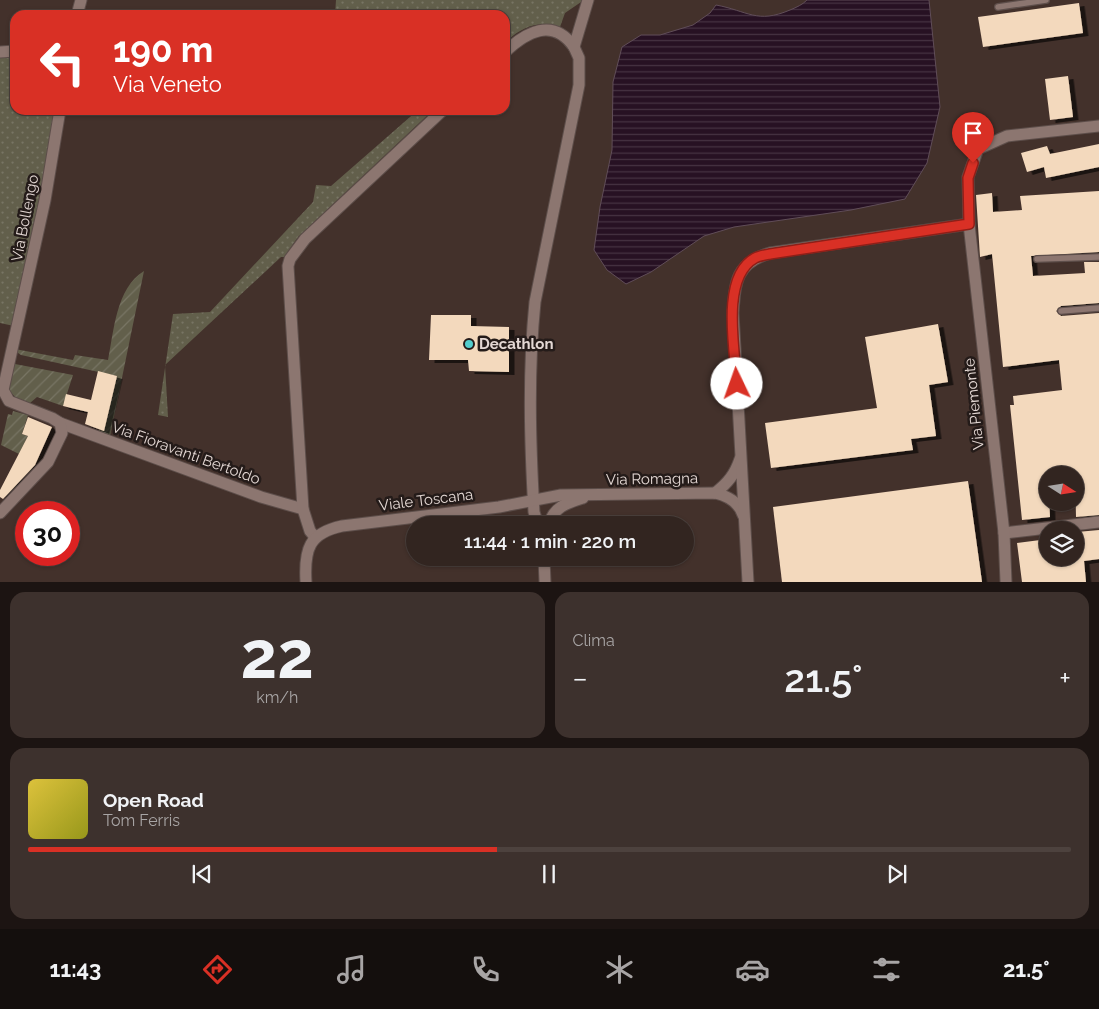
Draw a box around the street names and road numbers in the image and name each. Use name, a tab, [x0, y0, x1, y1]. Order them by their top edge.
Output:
street label: Via Bollengo	[8, 173, 42, 263]
street label: Via Piemonte	[960, 357, 988, 451]
street label: Via Fioravanti Bertoldo	[109, 418, 263, 488]
street label: Via Romagna	[606, 469, 698, 489]
street label: Viale Toscana	[378, 485, 474, 515]

